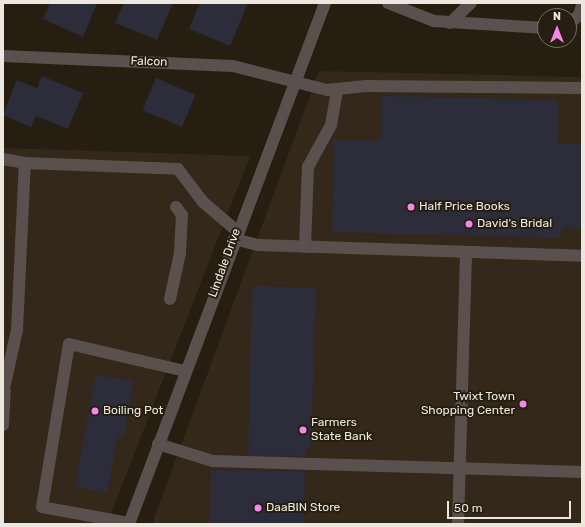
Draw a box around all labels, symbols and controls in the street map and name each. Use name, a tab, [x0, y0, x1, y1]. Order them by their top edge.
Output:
north arrow	[537, 8, 577, 48]
text: N	[553, 10, 561, 23]
street label: Falcon	[130, 54, 168, 70]
place label: Half Price Books	[419, 200, 510, 214]
marker: Half Price Books	[406, 202, 416, 212]
place label: David's Bridal	[477, 217, 552, 231]
marker: David's Bridal	[464, 219, 474, 229]
street label: Lindale Drive	[206, 227, 244, 299]
place label: Twixt Town Shopping Center	[421, 390, 515, 418]
marker: Twixt Town Shopping Center	[518, 399, 528, 409]
place label: Boiling Pot	[103, 404, 163, 418]
marker: Boiling Pot	[90, 406, 100, 416]
place label: Farmers State Bank	[311, 416, 372, 444]
marker: Farmers State Bank	[298, 425, 308, 435]
scale bar	[449, 493, 573, 519]
place label: DaaBIN Store	[266, 501, 340, 515]
text: 50 m	[454, 501, 482, 515]
marker: DaaBIN Store	[253, 503, 263, 513]

